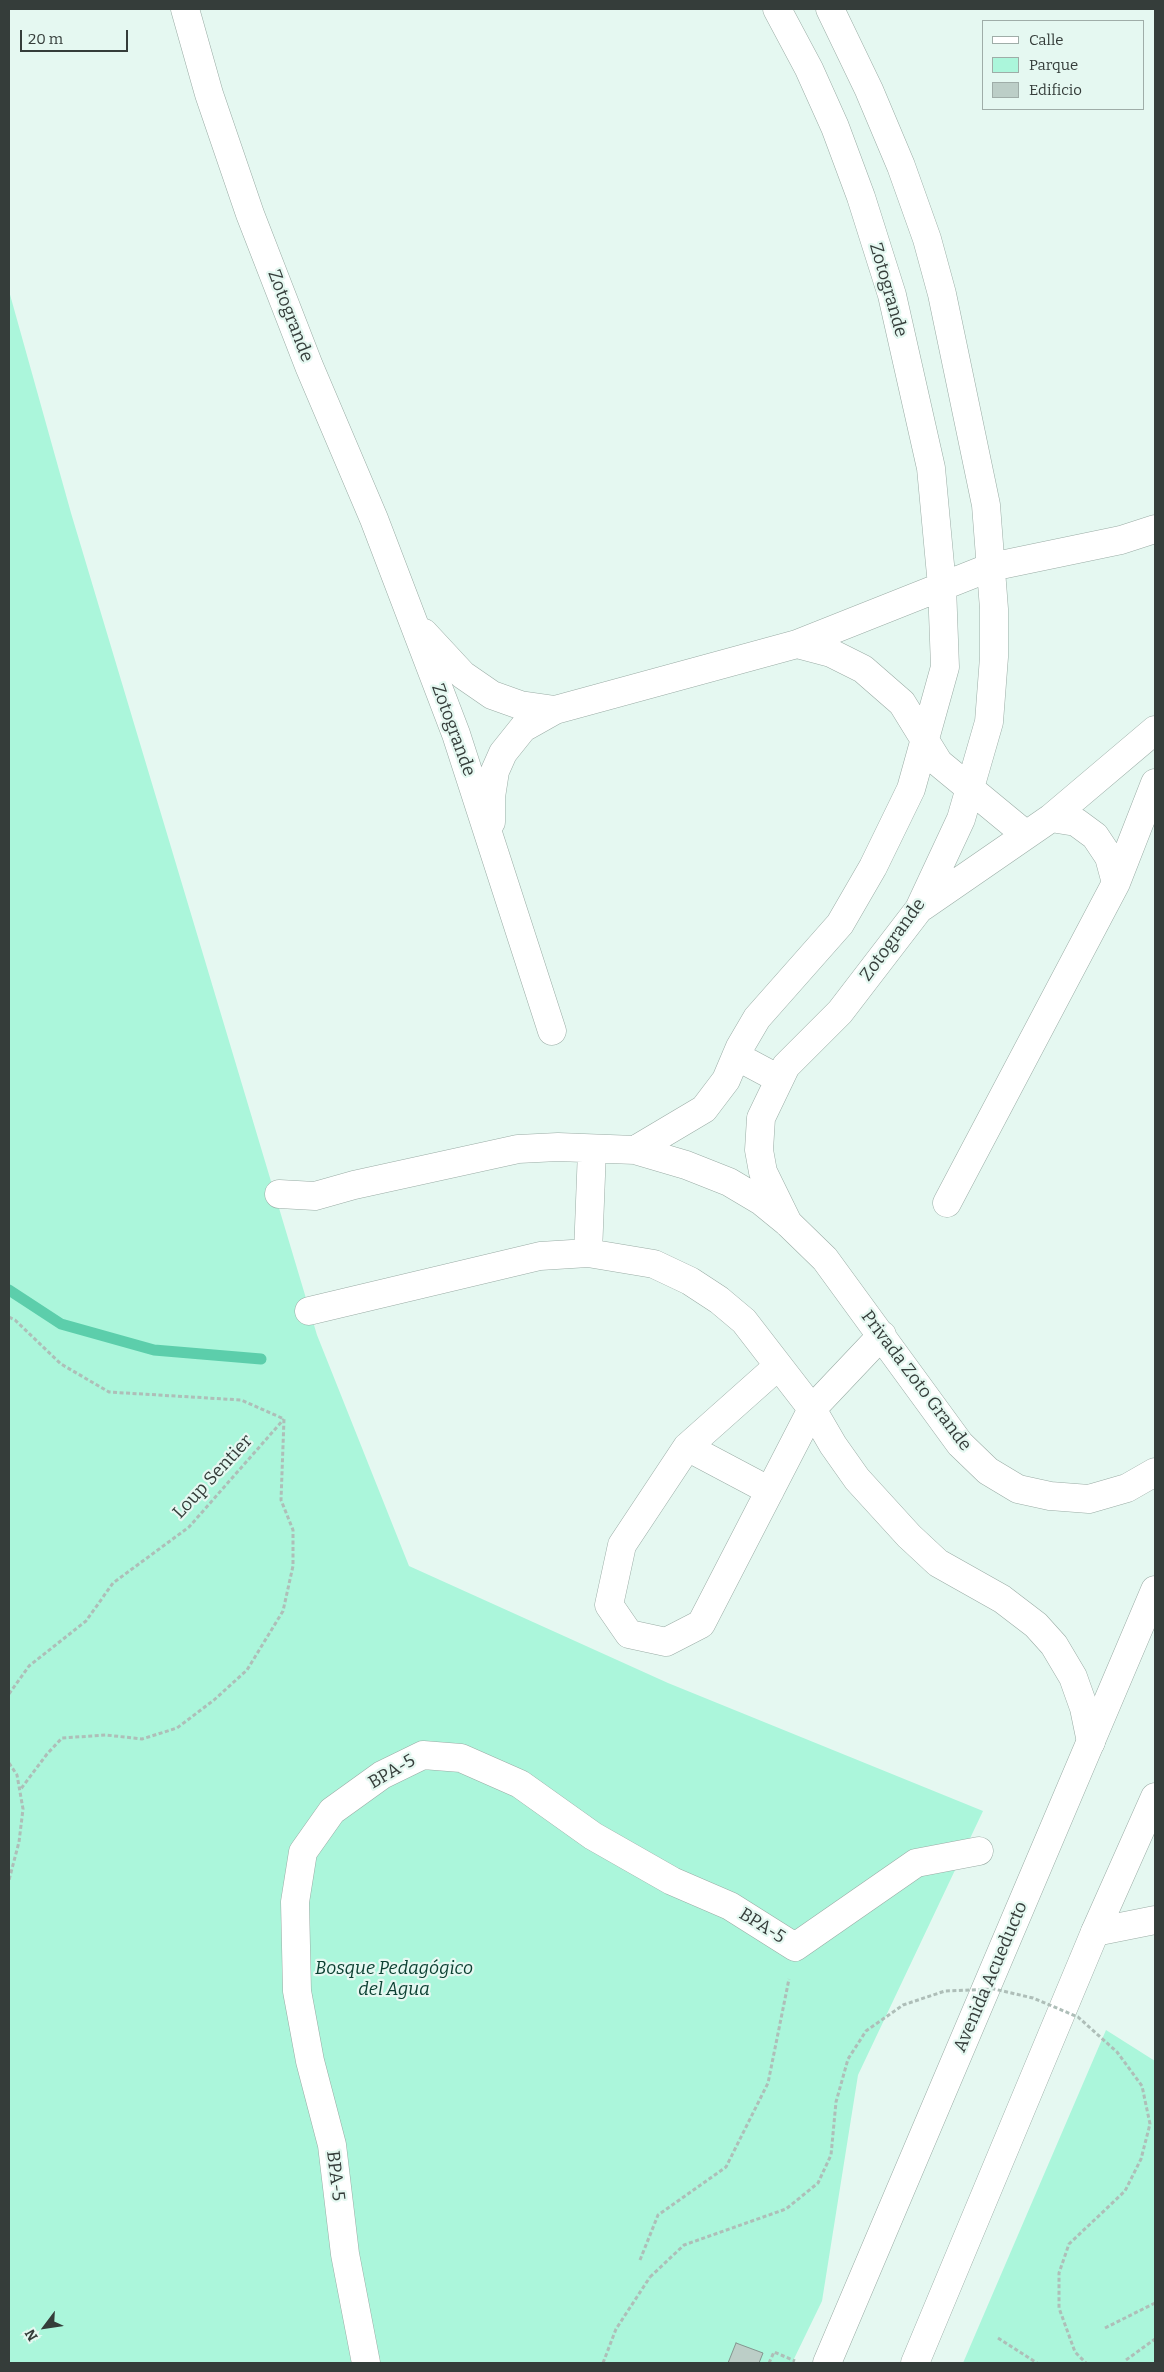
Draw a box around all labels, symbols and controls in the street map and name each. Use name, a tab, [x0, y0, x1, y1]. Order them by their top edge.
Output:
scale bar	[22, 20, 130, 52]
legend	[982, 20, 1144, 110]
text: 20 m	[28, 30, 63, 48]
text: Calle	[1029, 31, 1063, 49]
text: Parque	[1029, 56, 1078, 74]
text: Edificio	[1029, 81, 1082, 99]
street label: Zotogrande	[864, 240, 912, 340]
street label: Zotogrande	[263, 267, 317, 365]
street label: Zotogrande	[426, 681, 480, 779]
street label: Zotogrande	[856, 894, 930, 986]
street label: Privada Zoto Grande	[856, 1307, 976, 1455]
street label: Loup Sentier	[169, 1430, 257, 1524]
street label: BPA-5	[365, 1750, 419, 1794]
street label: Avenida Acueducto	[950, 1899, 1032, 2055]
street label: BPA-5	[735, 1903, 789, 1949]
park label: Bosque Pedagógico del Agua	[315, 1958, 473, 2000]
street label: BPA-5	[321, 2150, 349, 2202]
north arrow	[20, 2302, 70, 2352]
text: N	[22, 2326, 42, 2344]

